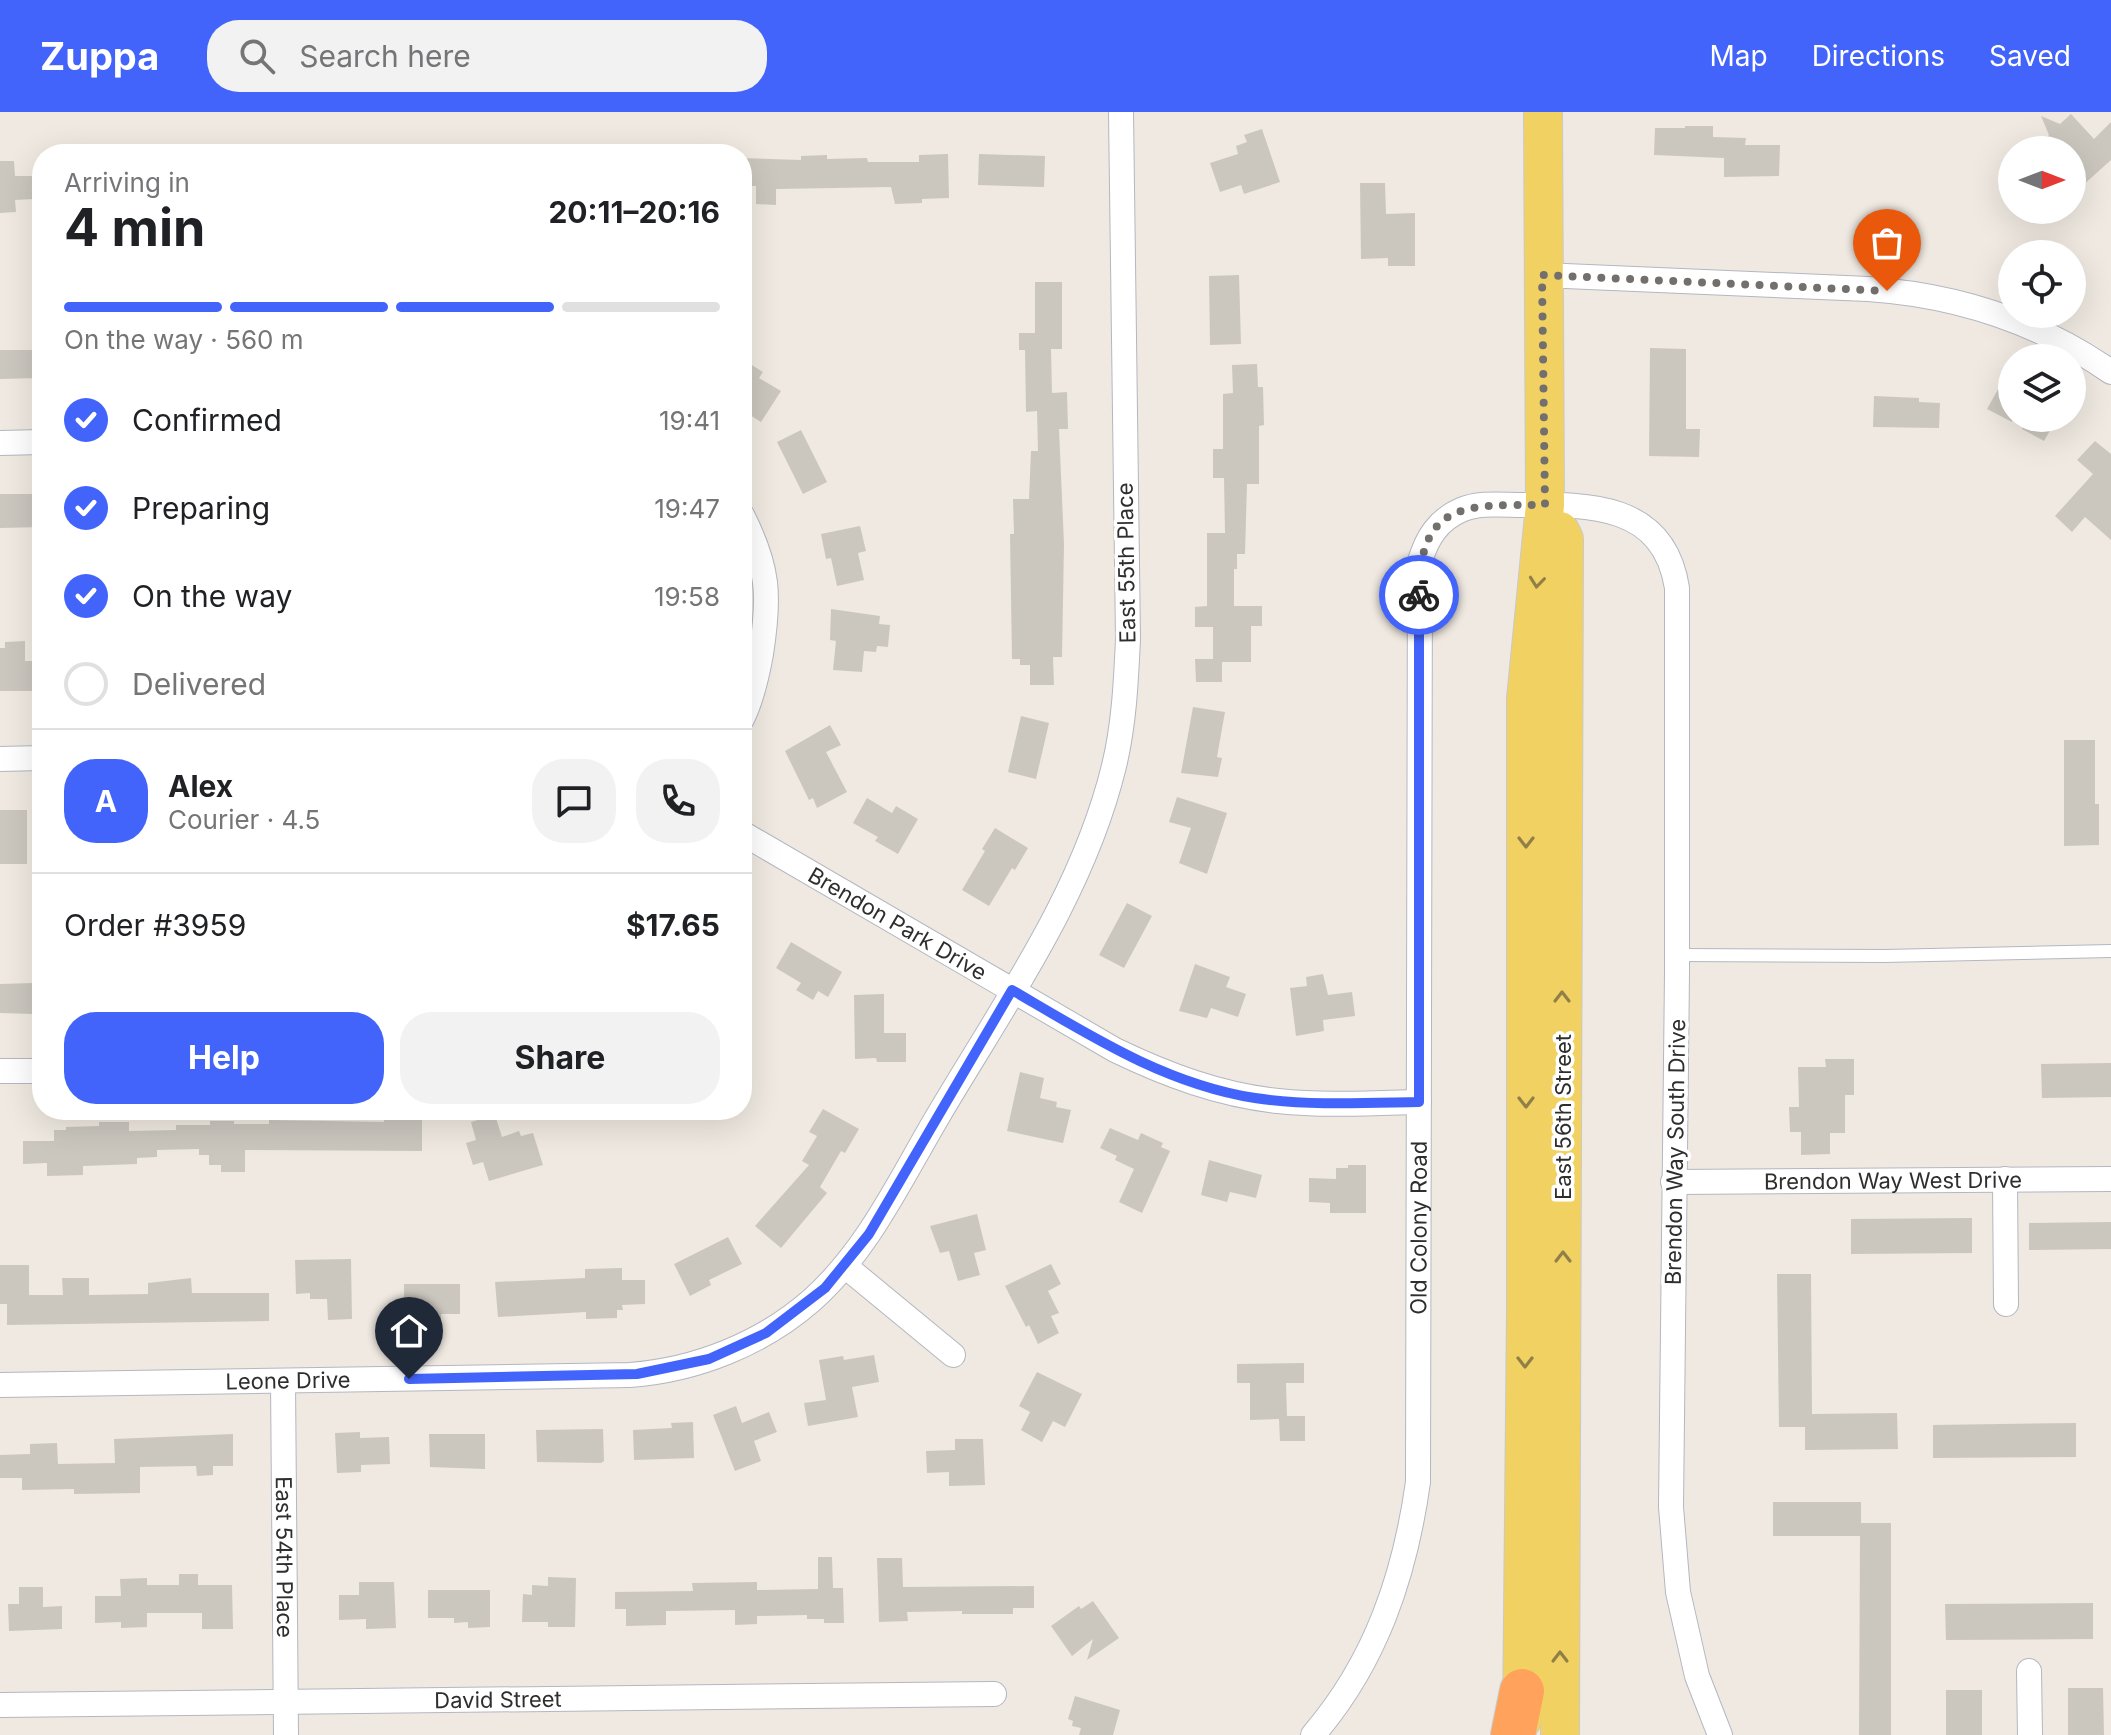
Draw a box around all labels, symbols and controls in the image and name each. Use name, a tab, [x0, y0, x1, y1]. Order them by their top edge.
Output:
search box	[207, 20, 767, 92]
text: Zuppa	[40, 33, 159, 79]
icon: search	[235, 34, 279, 78]
text: Search here	[299, 38, 471, 74]
text: Map	[1709, 39, 1768, 73]
text: Directions	[1812, 39, 1945, 73]
text: Saved	[1989, 39, 2071, 73]
north arrow	[1998, 136, 2086, 224]
map controls	[1998, 136, 2086, 432]
text: Arriving in	[64, 167, 190, 198]
text: 20:11–20:16	[548, 194, 720, 230]
text: 4 min	[64, 196, 205, 259]
pin	[1853, 209, 1921, 291]
icon: bag	[1865, 221, 1909, 265]
button: locate	[1998, 240, 2086, 328]
text: On the way · 560 m	[64, 324, 304, 355]
button: layers	[1998, 344, 2086, 432]
icon: check	[64, 398, 108, 442]
text: Confirmed	[132, 402, 282, 438]
text: 19:41	[659, 405, 720, 436]
street label: East 55th Place	[1112, 482, 1140, 644]
icon: check	[64, 486, 108, 530]
text: Preparing	[132, 490, 270, 526]
text: 19:47	[654, 493, 720, 524]
courier	[1379, 555, 1459, 635]
icon: bike	[1397, 573, 1441, 617]
icon: check	[64, 574, 108, 618]
one-way arrow	[1529, 576, 1546, 589]
text: On the way	[132, 578, 292, 614]
text: 19:58	[654, 581, 720, 612]
text: Delivered	[132, 666, 266, 702]
button: chat	[532, 759, 616, 843]
button: phone	[636, 759, 720, 843]
text: Alex	[168, 768, 233, 804]
text: A	[95, 783, 117, 819]
text: Courier · 4.5	[168, 804, 320, 835]
one-way arrow	[1517, 836, 1535, 849]
street label: Brendon Park Drive	[804, 861, 991, 986]
text: Order #3959	[64, 907, 246, 943]
text: $17.65	[626, 907, 720, 943]
one-way arrow	[1553, 990, 1571, 1003]
button: Help	[64, 1012, 384, 1104]
button: Share	[400, 1012, 720, 1104]
street label: Brendon Way South Drive	[1660, 1019, 1690, 1285]
street label: East 56th Street	[1550, 1034, 1576, 1200]
one-way arrow	[1517, 1096, 1535, 1109]
street label: Old Colony Road	[1405, 1141, 1432, 1315]
street label: Brendon Way West Drive	[1764, 1167, 2022, 1194]
one-way arrow	[1554, 1250, 1572, 1263]
pin	[375, 1297, 443, 1379]
icon: home	[387, 1309, 431, 1353]
one-way arrow	[1516, 1356, 1534, 1369]
street label: Leone Drive	[225, 1366, 351, 1394]
street label: East 54th Place	[271, 1476, 298, 1638]
one-way arrow	[1551, 1650, 1569, 1663]
street label: David Street	[434, 1686, 562, 1713]

